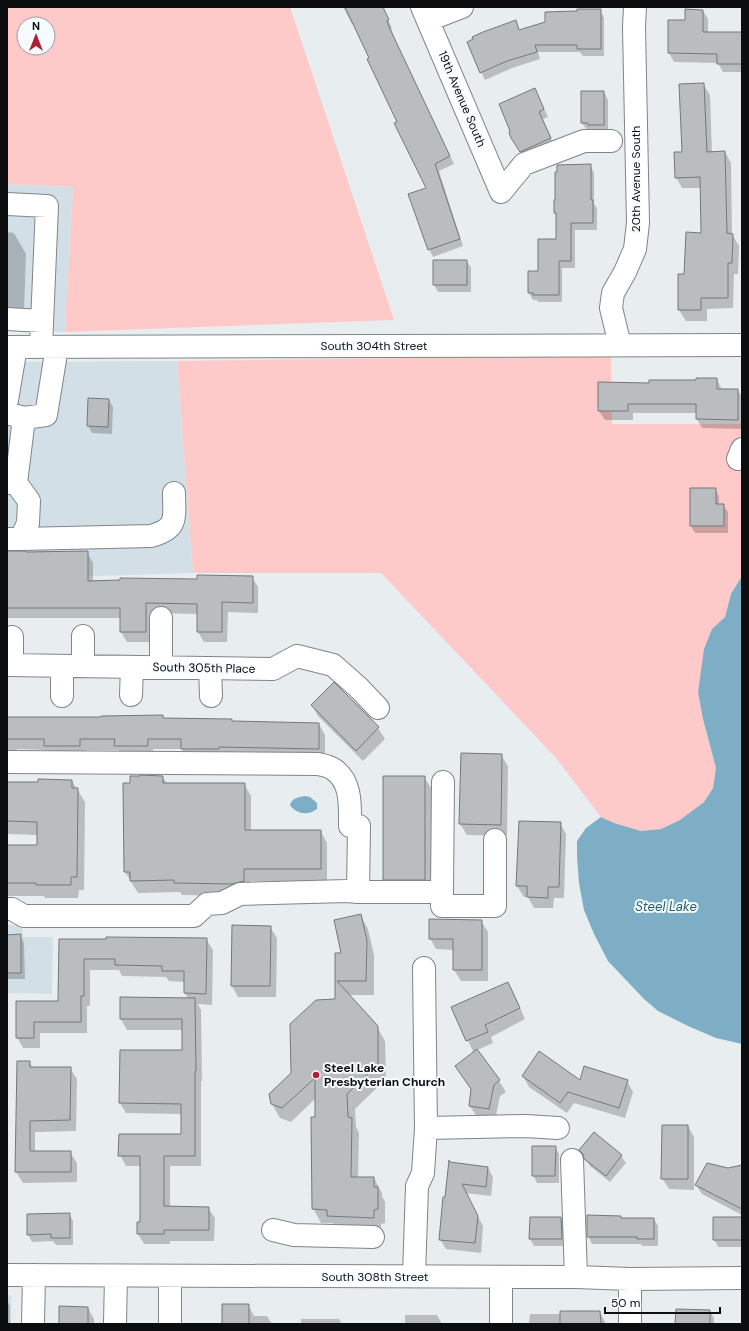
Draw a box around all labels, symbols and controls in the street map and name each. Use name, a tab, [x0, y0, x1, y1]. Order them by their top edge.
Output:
north arrow	[16, 16, 56, 56]
text: N	[32, 19, 40, 33]
street label: 19th Avenue South	[435, 49, 489, 149]
street label: 20th Avenue South	[628, 126, 644, 232]
street label: South 304th Street	[320, 338, 428, 354]
street label: South 305th Place	[152, 659, 256, 677]
water label: Steel Lake	[635, 898, 697, 915]
place label: Steel Lake Presbyterian Church	[324, 1060, 445, 1090]
marker: Steel Lake Presbyterian Church	[311, 1070, 321, 1080]
street label: South 308th Street	[321, 1269, 429, 1285]
scale bar	[605, 1289, 720, 1315]
text: 50 m	[611, 1295, 640, 1311]

